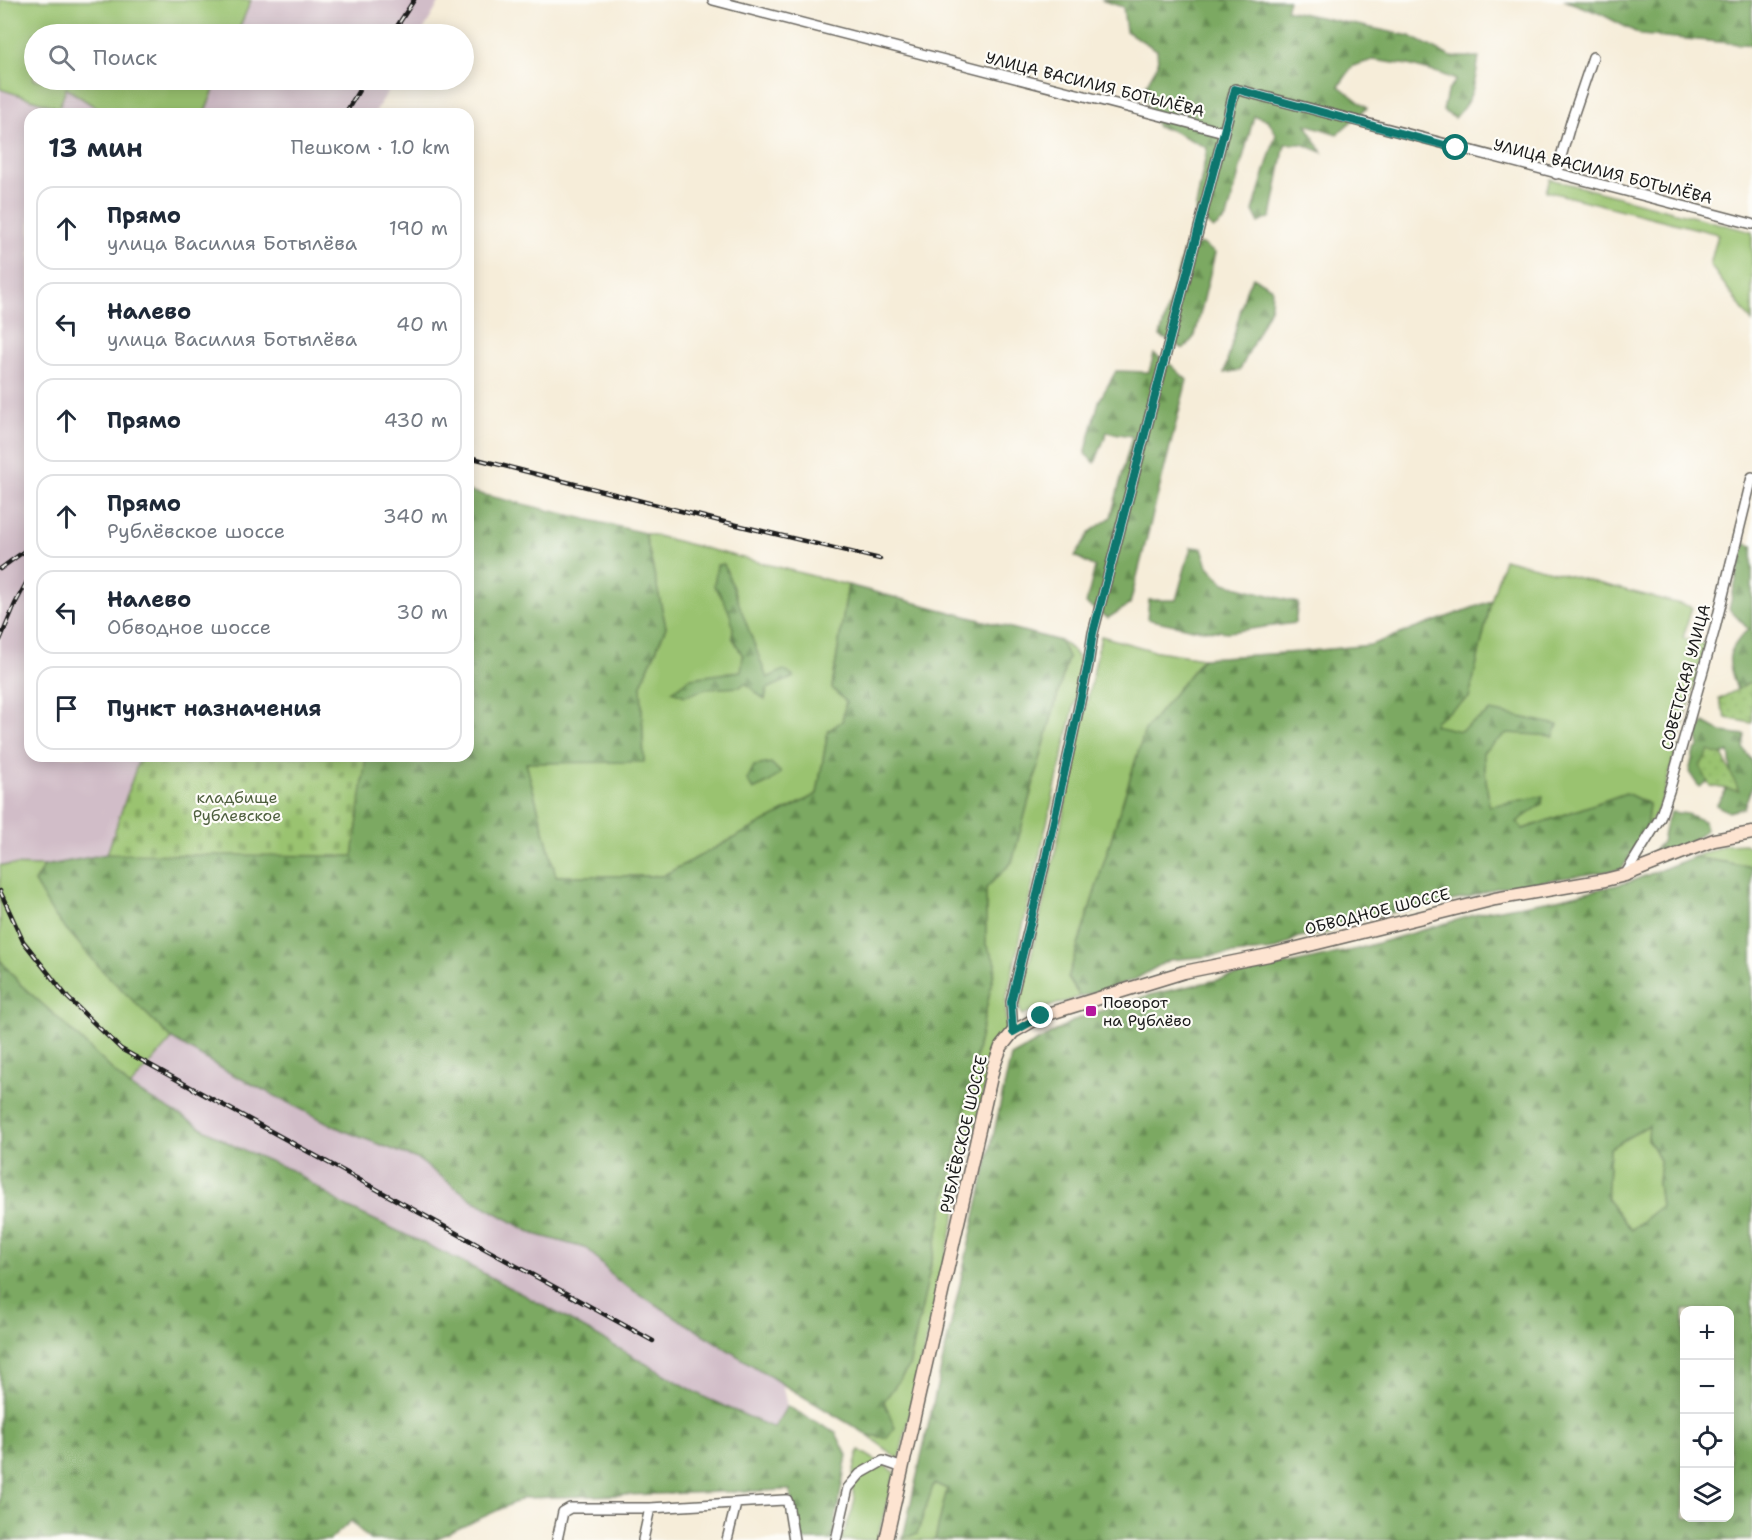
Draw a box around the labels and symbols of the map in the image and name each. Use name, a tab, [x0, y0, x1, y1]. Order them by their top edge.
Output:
street label: УЛИЦА ВАСИЛИЯ БОТЫЛЁВА	[983, 47, 1207, 122]
route start	[1442, 134, 1468, 160]
street label: УЛИЦА ВАСИЛИЯ БОТЫЛЁВА	[1491, 134, 1715, 209]
street label: СОВЕТСКАЯ УЛИЦА	[1656, 602, 1715, 752]
park label: кладбище Рублевское	[193, 787, 281, 826]
street label: ОБВОДНОЕ ШОССЕ	[1302, 883, 1452, 940]
place label: Поворот на Рублёво	[1103, 992, 1192, 1031]
route end	[1027, 1002, 1053, 1028]
marker: Поворот на Рублёво	[1084, 1004, 1098, 1018]
street label: РУБЛЁВСКОЕ ШОССЕ	[935, 1053, 992, 1215]

